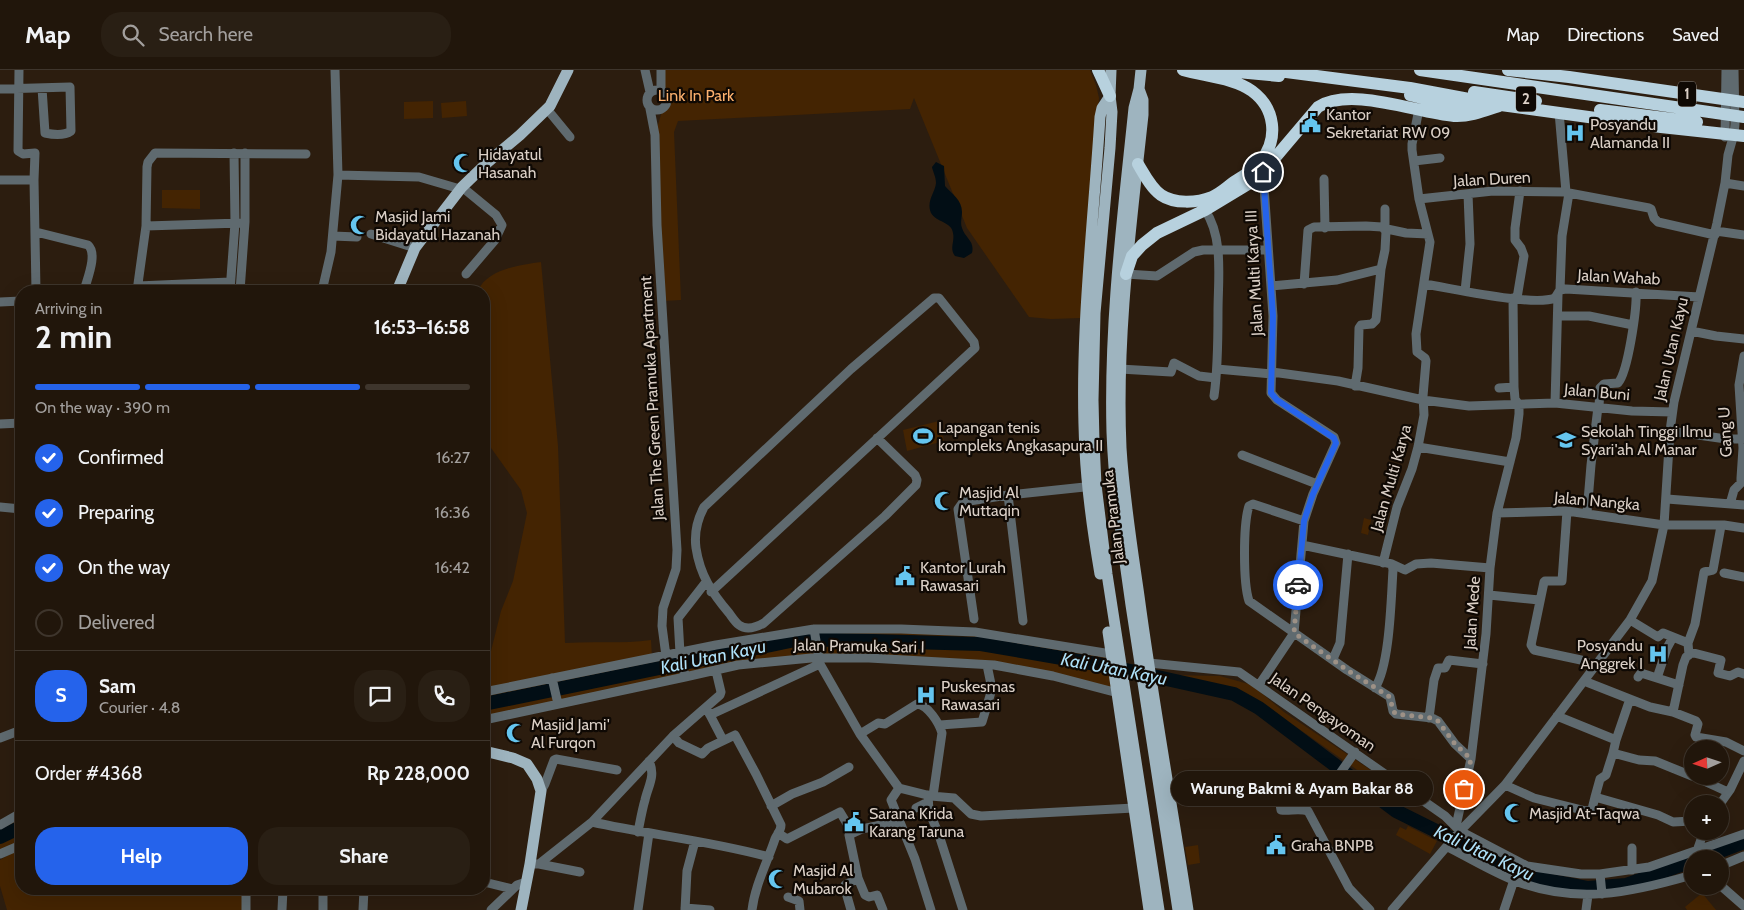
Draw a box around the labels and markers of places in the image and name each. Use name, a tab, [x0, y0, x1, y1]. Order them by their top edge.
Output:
place label: Kantor Sekretariat RW 09	[1326, 105, 1450, 142]
public building icon: Kantor Sekretariat RW 09	[1300, 112, 1322, 134]
place label: Posyandu Alamanda II	[1590, 115, 1670, 152]
hospital icon: Posyandu Alamanda II	[1564, 122, 1586, 144]
place label: Hidayatul Hasanah	[478, 145, 542, 182]
pin	[1242, 151, 1284, 193]
mosque icon: Hidayatul Hasanah	[452, 152, 474, 174]
place label: Masjid Jami Bidayatul Hazanah	[375, 207, 500, 244]
mosque icon: Masjid Jami Bidayatul Hazanah	[349, 214, 371, 236]
place label: Lapangan tenis kompleks Angkasapura II	[938, 418, 1103, 455]
place label: Sekolah Tinggi Ilmu Syari'ah Al Manar	[1581, 422, 1712, 459]
sports icon: Lapangan tenis kompleks Angkasapura II	[912, 425, 934, 447]
school or university icon: Sekolah Tinggi Ilmu Syari'ah Al Manar	[1555, 429, 1577, 451]
place label: Masjid Al Muttaqin	[959, 483, 1020, 520]
mosque icon: Masjid Al Muttaqin	[933, 490, 955, 512]
place label: Kantor Lurah Rawasari	[920, 558, 1006, 595]
public building icon: Kantor Lurah Rawasari	[894, 565, 916, 587]
place label: Posyandu Anggrek I	[1577, 636, 1643, 673]
hospital icon: Posyandu Anggrek I	[1647, 643, 1669, 665]
place label: Puskesmas Rawasari	[941, 677, 1015, 714]
hospital icon: Puskesmas Rawasari	[915, 684, 937, 706]
place label: Masjid Jami' Al Furqon	[531, 715, 610, 752]
mosque icon: Masjid Jami' Al Furqon	[505, 722, 527, 744]
pin	[1443, 768, 1485, 810]
callout: Warung Bakmi & Ayam Bakar 88	[1172, 772, 1434, 806]
mosque icon: Masjid At-Taqwa	[1503, 802, 1525, 824]
place label: Sarana Krida Karang Taruna	[869, 804, 964, 841]
place label: Masjid At-Taqwa	[1529, 804, 1640, 823]
public building icon: Sarana Krida Karang Taruna	[843, 811, 865, 833]
public building icon: Graha BNPB	[1265, 834, 1287, 856]
place label: Graha BNPB	[1291, 836, 1374, 855]
place label: Masjid Al Mubarok	[793, 861, 853, 898]
mosque icon: Masjid Al Mubarok	[767, 868, 789, 890]

